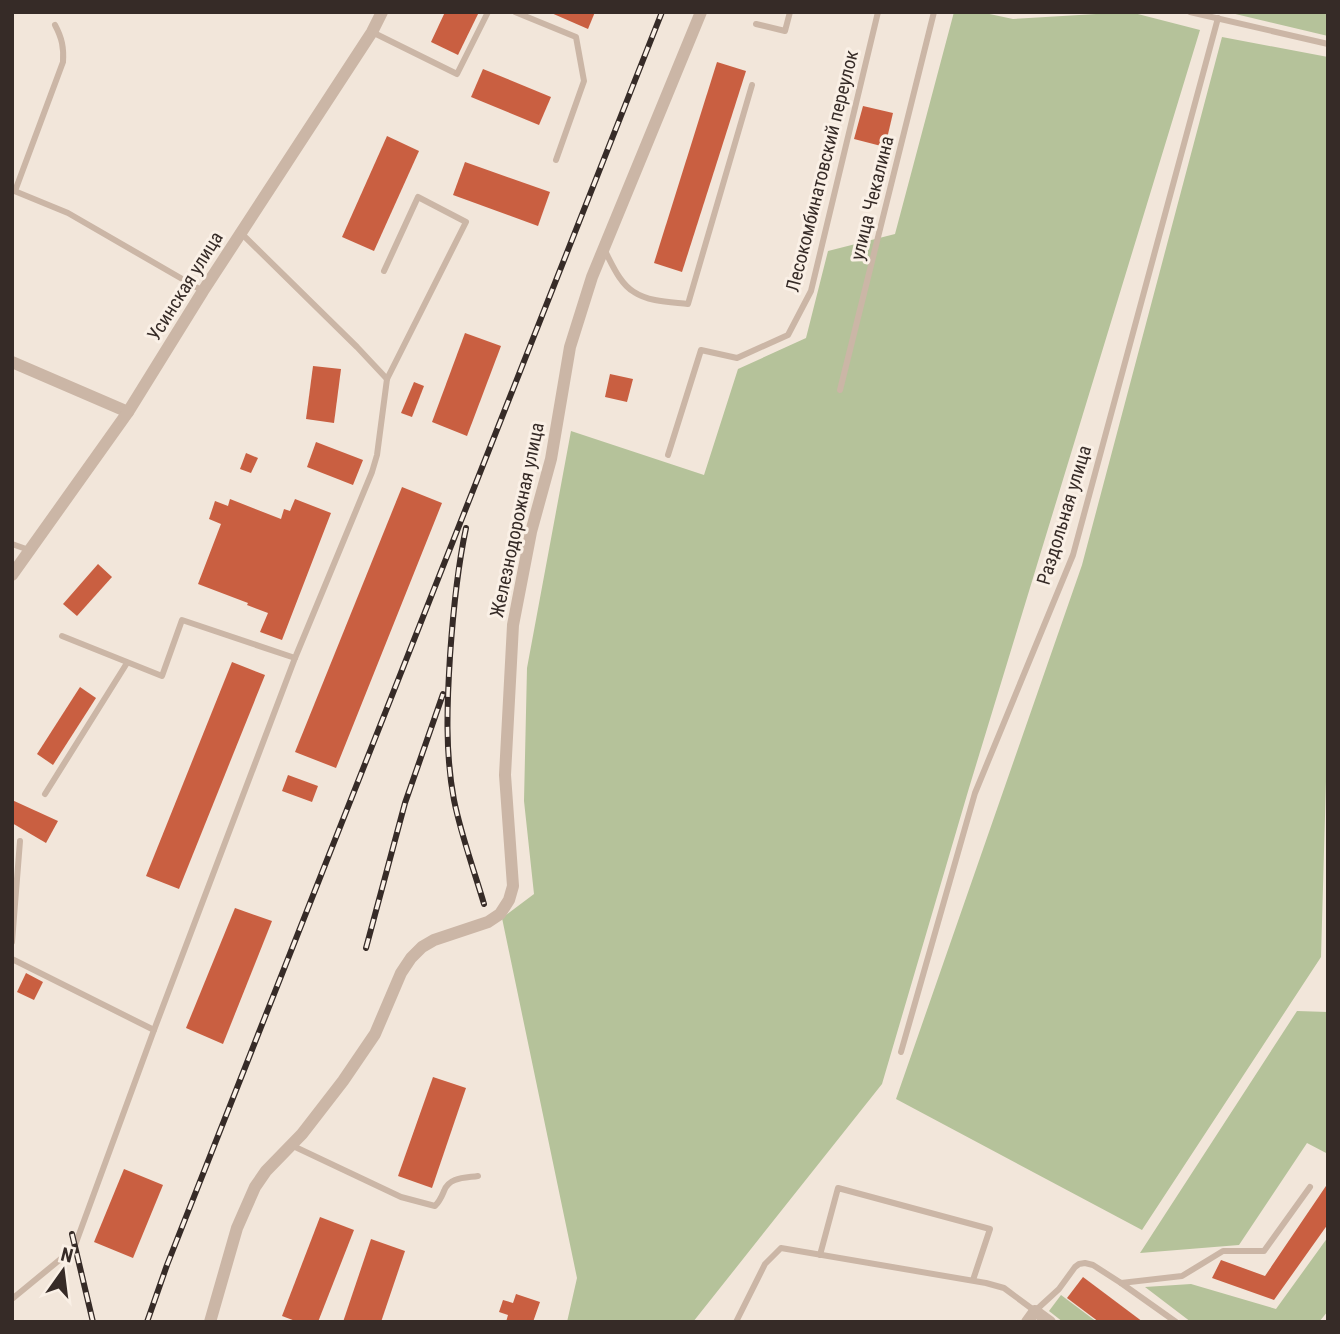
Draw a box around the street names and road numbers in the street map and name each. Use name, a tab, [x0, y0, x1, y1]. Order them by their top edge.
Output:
street label: Лесокомбинатовский переулок	[781, 48, 863, 294]
street label: улица Чекалина	[845, 134, 899, 262]
street label: Усинская улица	[142, 227, 228, 345]
street label: Железнодорожная улица	[485, 420, 549, 620]
street label: Раздольная улица	[1032, 442, 1096, 588]

